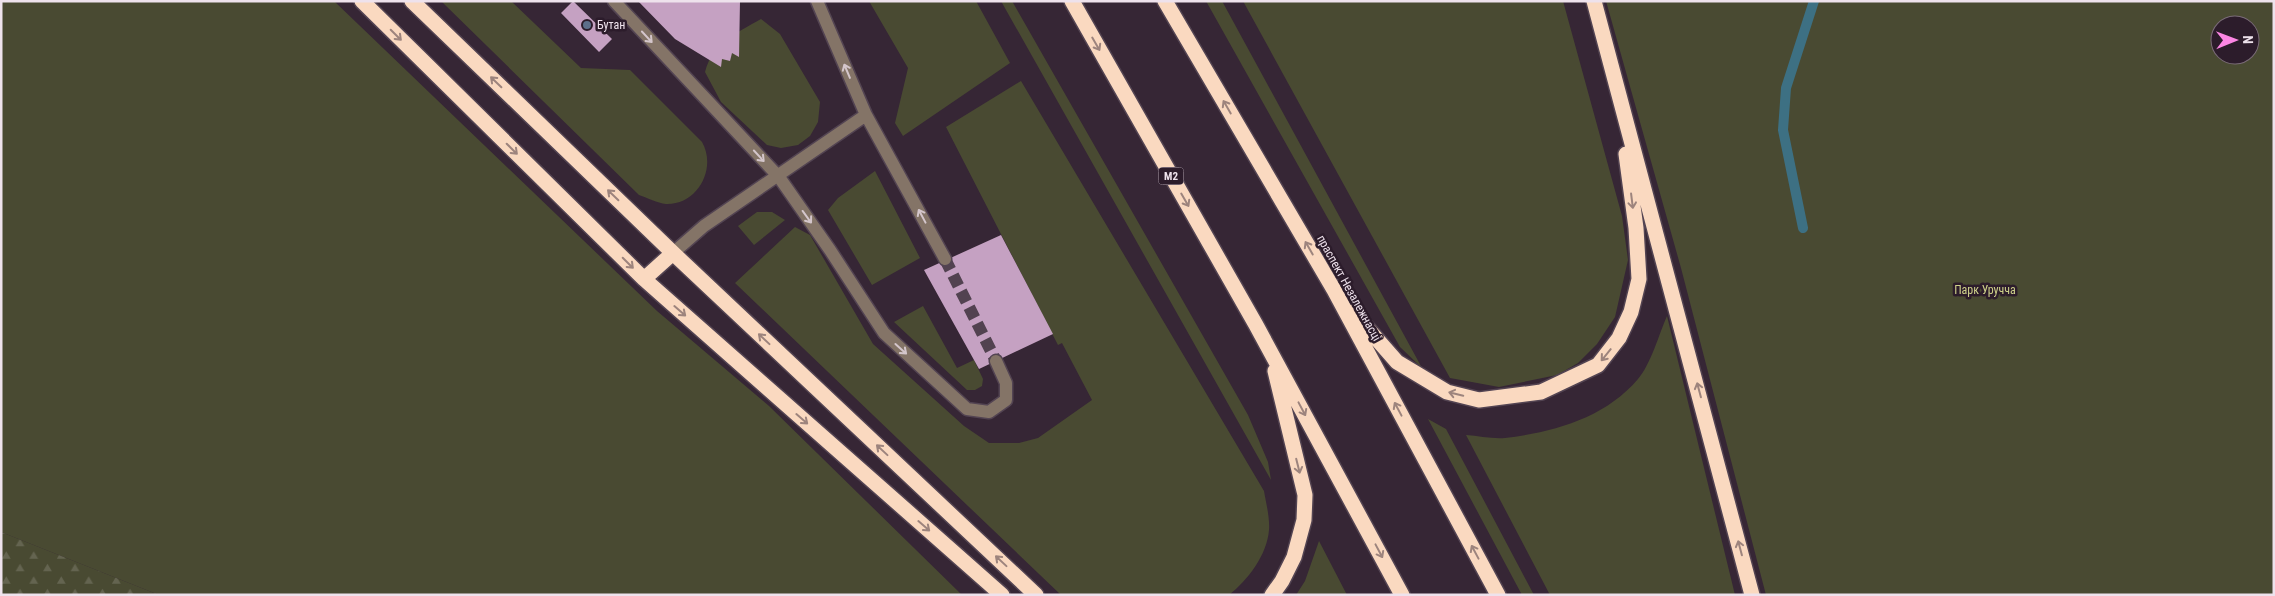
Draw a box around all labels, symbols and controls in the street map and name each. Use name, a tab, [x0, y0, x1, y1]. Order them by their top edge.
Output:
north arrow	[2210, 15, 2260, 65]
place label: Бутан	[597, 18, 625, 32]
marker: Бутан	[581, 19, 593, 31]
one-way arrow	[390, 29, 402, 41]
one-way arrow	[641, 31, 653, 44]
text: N	[2240, 35, 2256, 44]
one-way arrow	[1092, 36, 1102, 50]
one-way arrow	[841, 64, 851, 79]
one-way arrow	[489, 76, 502, 88]
one-way arrow	[1222, 101, 1232, 115]
one-way arrow	[506, 143, 518, 156]
one-way arrow	[753, 149, 765, 162]
road number: М2	[1158, 168, 1184, 185]
one-way arrow	[606, 189, 619, 201]
one-way arrow	[1628, 192, 1638, 208]
one-way arrow	[1181, 193, 1191, 207]
one-way arrow	[917, 209, 927, 224]
one-way arrow	[802, 210, 812, 224]
street label: праспект Незалежнасці	[1314, 233, 1384, 343]
one-way arrow	[1304, 241, 1314, 255]
one-way arrow	[622, 257, 634, 269]
park label: Парк Уручча	[1954, 283, 2016, 297]
one-way arrow	[674, 305, 687, 317]
one-way arrow	[758, 333, 770, 345]
one-way arrow	[894, 343, 907, 354]
one-way arrow	[1601, 348, 1612, 361]
one-way arrow	[1694, 383, 1703, 399]
one-way arrow	[1449, 389, 1465, 398]
one-way arrow	[1297, 401, 1307, 416]
one-way arrow	[1393, 401, 1403, 416]
one-way arrow	[796, 413, 809, 424]
one-way arrow	[876, 444, 889, 456]
one-way arrow	[1294, 457, 1303, 473]
one-way arrow	[917, 520, 930, 531]
one-way arrow	[1735, 540, 1744, 556]
one-way arrow	[1374, 544, 1384, 559]
one-way arrow	[1470, 545, 1479, 560]
one-way arrow	[994, 555, 1007, 567]

